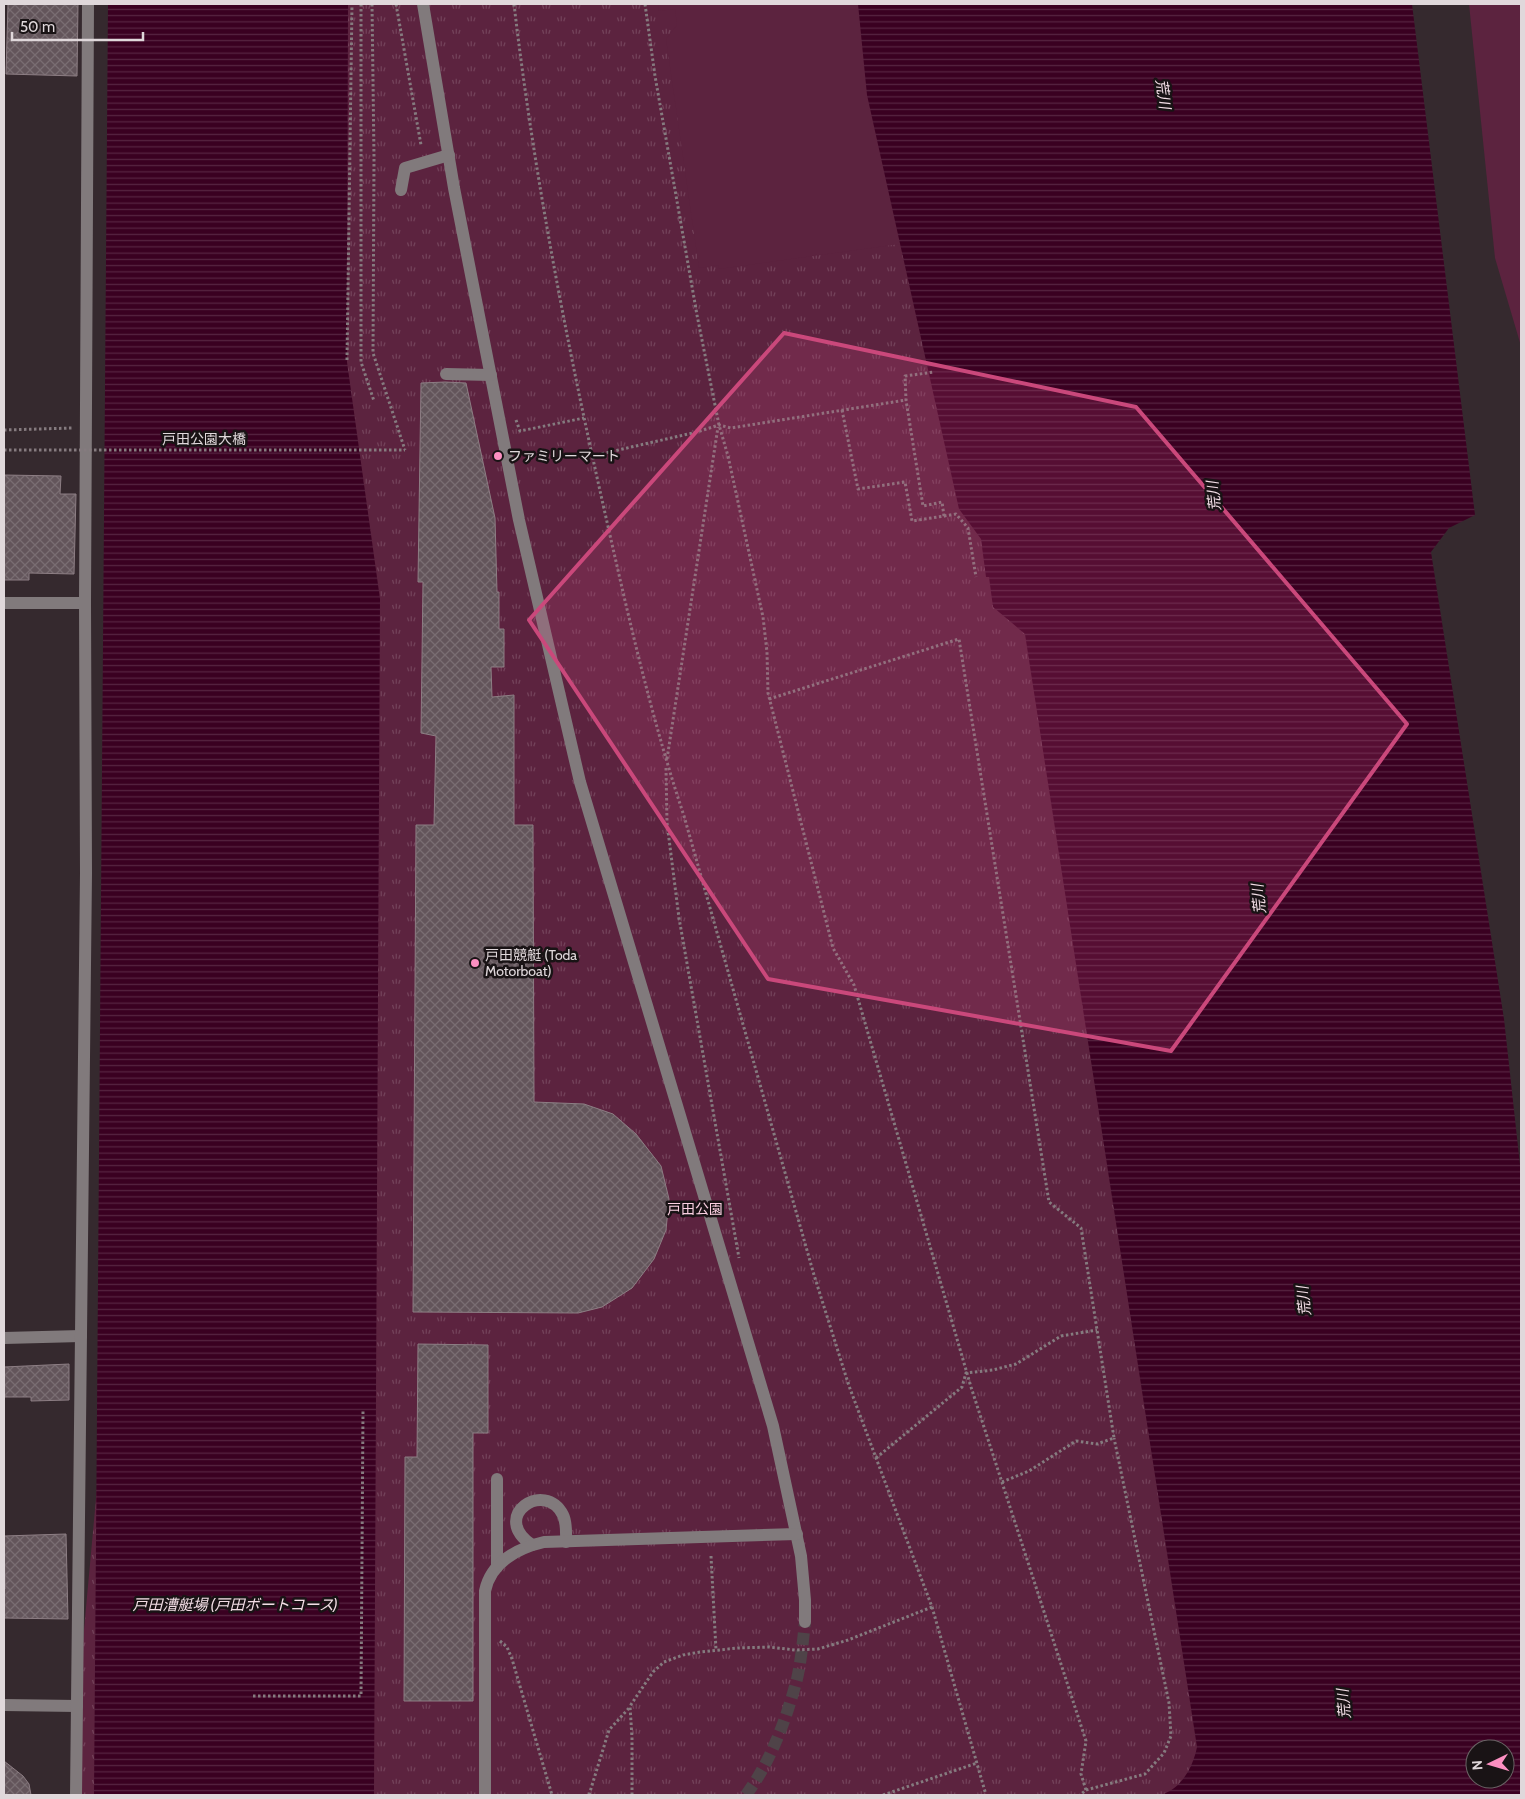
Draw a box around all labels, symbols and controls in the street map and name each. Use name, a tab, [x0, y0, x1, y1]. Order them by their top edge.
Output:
scale bar	[12, 10, 144, 42]
text: 50 m	[20, 18, 55, 36]
water label: 荒川	[1152, 78, 1174, 112]
street label: 戸田公園大橋	[162, 430, 246, 448]
place label: ファミリーマート	[508, 447, 620, 465]
marker: ファミリーマート	[492, 450, 504, 462]
water label: 荒川	[1203, 478, 1225, 512]
water label: 荒川	[1248, 881, 1270, 915]
place label: 戸田競艇 (Toda Motorboat)	[485, 946, 577, 980]
marker: 戸田競艇 (Toda Motorboat)	[469, 957, 481, 969]
park label: 戸田公園	[667, 1200, 723, 1218]
water label: 荒川	[1293, 1283, 1315, 1317]
water label: 戸田漕艇場 (戸田ボートコース)	[132, 1596, 338, 1614]
water label: 荒川	[1334, 1686, 1354, 1720]
north arrow	[1465, 1739, 1515, 1789]
text: N	[1468, 1759, 1486, 1771]

